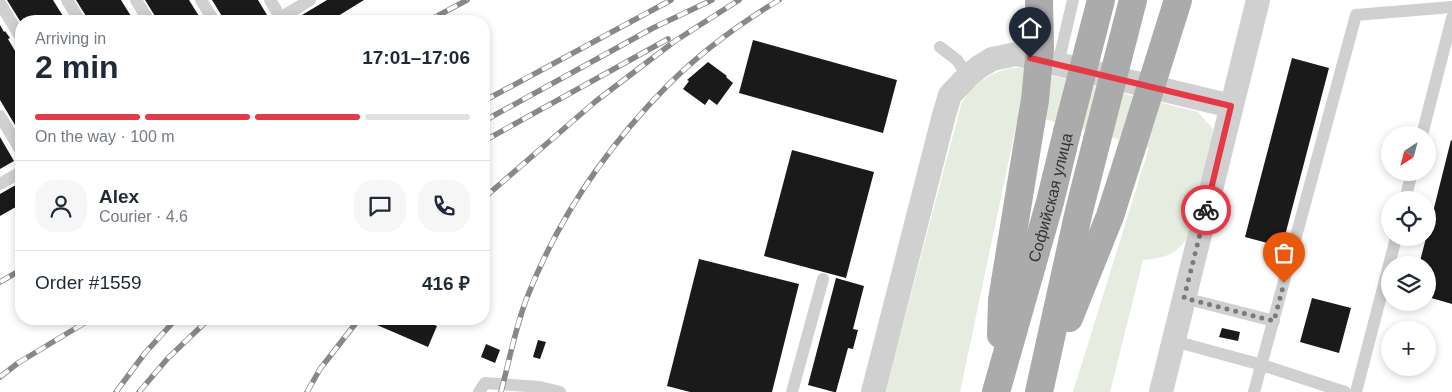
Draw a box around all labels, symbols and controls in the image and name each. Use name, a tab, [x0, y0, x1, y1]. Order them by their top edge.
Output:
pin	[1009, 7, 1051, 58]
icon: home	[1016, 14, 1044, 42]
text: Arriving in	[35, 30, 106, 47]
text: 17:01–17:06	[362, 47, 470, 68]
text: 2 min	[35, 49, 119, 85]
north arrow	[1381, 126, 1436, 181]
map controls	[1381, 126, 1436, 376]
text: On the way · 100 m	[35, 128, 175, 145]
street label: Софийская улица	[1025, 131, 1075, 264]
button: person	[35, 180, 87, 232]
button: chat	[354, 180, 406, 232]
button: phone	[418, 180, 470, 232]
courier	[1181, 185, 1231, 235]
text: Alex	[99, 186, 139, 207]
button: locate	[1381, 191, 1436, 246]
icon: bike	[1192, 196, 1220, 224]
text: Courier · 4.6	[99, 208, 188, 225]
pin	[1263, 232, 1305, 283]
icon: bag	[1270, 239, 1298, 267]
button: layers	[1381, 256, 1436, 311]
text: Order #1559	[35, 272, 142, 293]
text: 416 ₽	[422, 273, 470, 294]
button: +	[1381, 321, 1436, 376]

